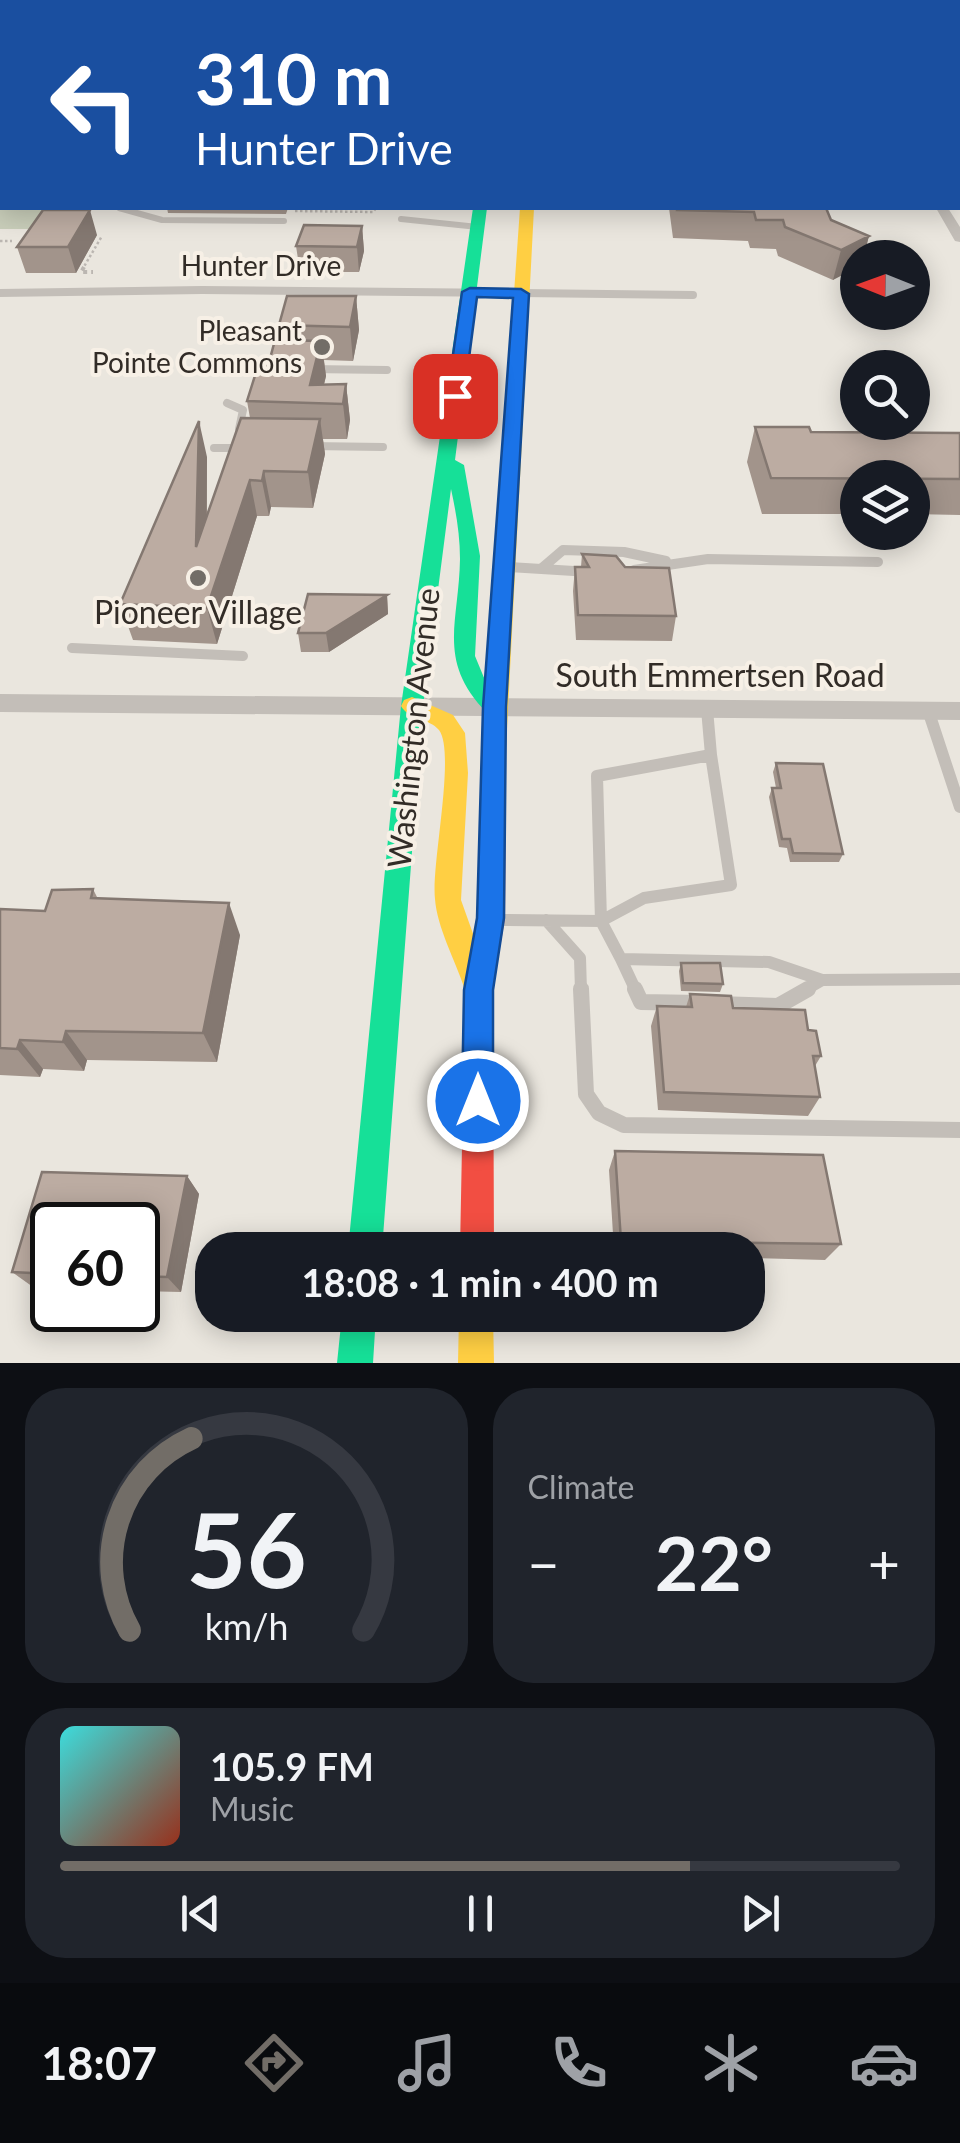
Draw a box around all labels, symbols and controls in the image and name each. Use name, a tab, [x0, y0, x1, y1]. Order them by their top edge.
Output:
text: 310 m	[195, 36, 392, 120]
icon: left	[30, 40, 160, 170]
text: Hunter Drive	[195, 121, 453, 175]
north arrow	[840, 240, 930, 330]
map controls	[840, 240, 930, 550]
street label: Hunter Drive	[181, 248, 341, 282]
place label: Pleasant Pointe Commons	[92, 313, 302, 379]
marker: Pleasant Pointe Commons	[311, 336, 333, 358]
button: search	[840, 350, 930, 440]
pin	[413, 354, 498, 439]
icon: arrive	[428, 369, 483, 424]
button: layers	[840, 460, 930, 550]
marker: Pioneer Village	[187, 567, 209, 589]
street label: Washington Avenue	[378, 586, 447, 870]
place label: Pioneer Village	[94, 592, 302, 631]
street label: South Emmertsen Road	[555, 655, 885, 694]
position arrow	[426, 1049, 530, 1153]
speed limit sign: 60	[30, 1202, 160, 1332]
text: 18:08 · 1 min · 400 m	[301, 1259, 659, 1305]
text: Climate	[528, 1467, 634, 1506]
text: 56	[186, 1485, 307, 1610]
text: 22°	[655, 1517, 773, 1607]
text: −	[528, 1530, 559, 1596]
text: +	[868, 1530, 900, 1596]
text: km/h	[204, 1605, 288, 1648]
text: 105.9 FM	[210, 1743, 374, 1789]
text: Music	[210, 1789, 294, 1828]
icon: previous	[173, 1886, 228, 1941]
icon: pause	[453, 1886, 508, 1941]
icon: next	[733, 1886, 788, 1941]
icon: directions	[239, 2028, 309, 2098]
icon: music	[392, 2028, 462, 2098]
icon: phone	[544, 2028, 614, 2098]
icon: climate	[696, 2028, 766, 2098]
icon: car	[849, 2028, 919, 2098]
text: 18:07	[41, 2036, 157, 2090]

